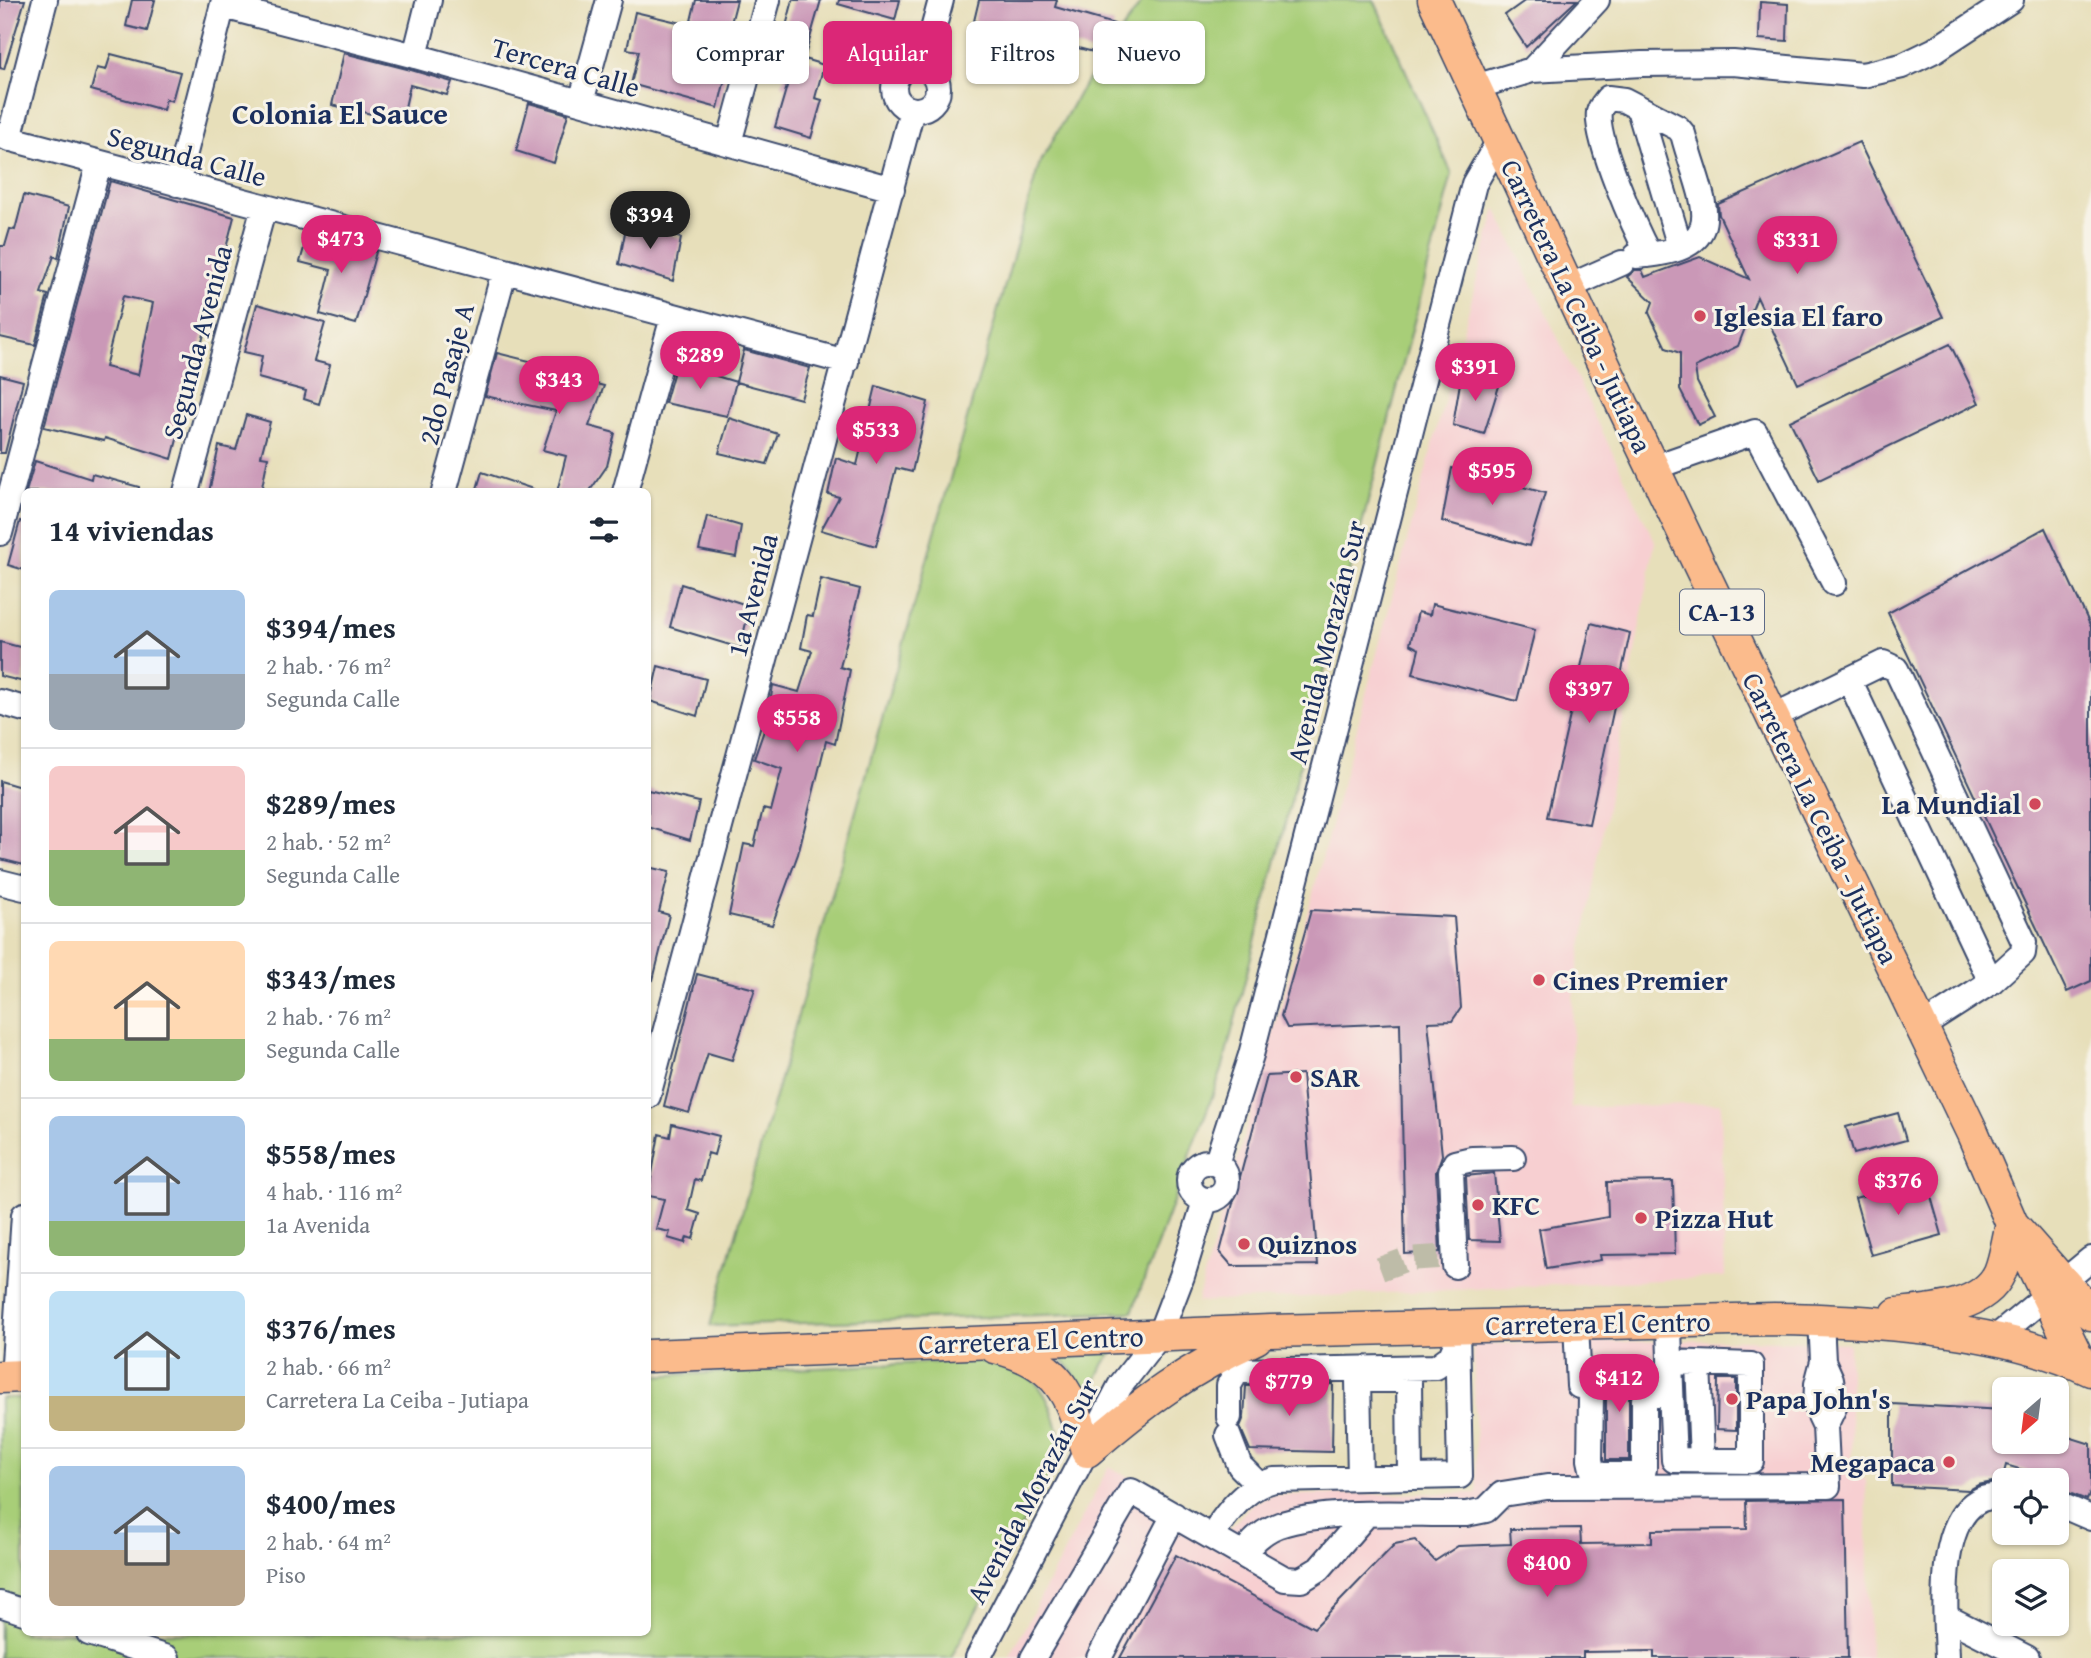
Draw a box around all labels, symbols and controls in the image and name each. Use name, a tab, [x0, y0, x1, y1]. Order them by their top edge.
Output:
chip: Comprar	[672, 21, 809, 84]
chip: Alquilar	[823, 21, 952, 84]
chip: Filtros	[966, 21, 1079, 84]
chip: Nuevo	[1093, 21, 1205, 84]
street label: Tercera Calle	[487, 26, 645, 107]
district label: Colonia El Sauce	[232, 91, 448, 135]
street label: Segunda Calle	[103, 115, 271, 196]
street label: Carretera La Ceiba - Jutiapa	[1491, 152, 1664, 460]
pin: $394	[609, 191, 691, 251]
text: $394	[626, 197, 674, 230]
pin: $473	[300, 216, 382, 275]
pin: $331	[1756, 216, 1838, 276]
text: $473	[317, 221, 365, 254]
text: $331	[1773, 222, 1821, 255]
street label: Segunda Avenida	[151, 239, 242, 444]
place label: Iglesia El faro	[1714, 295, 1883, 336]
street label: 2do Pasaje A	[407, 298, 484, 449]
marker: Iglesia El faro	[1692, 308, 1708, 324]
pin: $289	[659, 332, 741, 391]
text: $289	[676, 337, 724, 370]
pin: $391	[1434, 344, 1516, 403]
text: $391	[1451, 349, 1499, 382]
pin: $343	[518, 356, 600, 416]
text: $343	[535, 362, 583, 395]
pin: $533	[835, 406, 917, 466]
text: $533	[852, 412, 900, 445]
pin: $595	[1451, 448, 1533, 507]
text: $595	[1468, 453, 1516, 486]
text: 14 viviendas	[49, 508, 214, 552]
icon: filters	[585, 511, 623, 549]
street label: Avenida Morazán Sur	[1275, 515, 1376, 768]
street label: 1a Avenida	[715, 528, 788, 661]
road number: CA-13	[1680, 590, 1764, 634]
text: $394/mes	[266, 605, 396, 649]
icon: home	[105, 618, 189, 702]
text: 2 hab. · 76 m²	[266, 649, 391, 682]
street label: Carretera La Ceiba - Jutiapa	[1733, 665, 1910, 971]
pin: $397	[1548, 666, 1630, 725]
text: $397	[1565, 671, 1613, 704]
text: Segunda Calle	[266, 682, 400, 715]
pin: $558	[756, 694, 838, 754]
text: $558	[773, 700, 821, 733]
text: $289/mes	[266, 781, 396, 825]
place label: La Mundial	[1881, 783, 2021, 824]
icon: home	[105, 794, 189, 878]
marker: La Mundial	[2027, 796, 2043, 812]
text: 2 hab. · 52 m²	[266, 825, 391, 858]
text: Segunda Calle	[266, 858, 400, 891]
text: $343/mes	[266, 956, 396, 1000]
place label: Cines Premier	[1553, 959, 1728, 1000]
icon: home	[105, 969, 189, 1053]
marker: Cines Premier	[1531, 972, 1547, 988]
text: 2 hab. · 76 m²	[266, 1000, 391, 1033]
text: Segunda Calle	[266, 1033, 400, 1066]
place label: SAR	[1310, 1056, 1361, 1097]
marker: SAR	[1288, 1069, 1304, 1085]
text: $558/mes	[266, 1131, 396, 1175]
icon: home	[105, 1144, 189, 1228]
pin: $376	[1857, 1158, 1939, 1217]
text: $376	[1874, 1163, 1922, 1196]
text: 4 hab. · 116 m²	[266, 1175, 402, 1208]
place label: KFC	[1492, 1184, 1540, 1225]
marker: KFC	[1470, 1197, 1486, 1213]
place label: Pizza Hut	[1655, 1197, 1774, 1238]
text: 1a Avenida	[266, 1208, 370, 1241]
marker: Pizza Hut	[1633, 1210, 1649, 1226]
place label: Quiznos	[1258, 1223, 1357, 1264]
marker: Quiznos	[1236, 1236, 1252, 1252]
street label: Carretera El Centro	[1485, 1300, 1711, 1345]
text: $376/mes	[266, 1306, 396, 1350]
street label: Carretera El Centro	[918, 1315, 1144, 1364]
icon: home	[105, 1319, 189, 1403]
text: 2 hab. · 66 m²	[266, 1350, 391, 1383]
pin: $412	[1578, 1354, 1660, 1414]
pin: $779	[1248, 1358, 1330, 1418]
text: $412	[1595, 1360, 1643, 1393]
text: $779	[1265, 1364, 1313, 1397]
street label: Avenida Morazán Sur	[955, 1371, 1108, 1611]
north arrow	[1992, 1377, 2068, 1454]
map controls	[1992, 1377, 2069, 1636]
place label: Papa John's	[1746, 1378, 1891, 1419]
text: Carretera La Ceiba - Jutiapa	[266, 1383, 529, 1416]
marker: Papa John's	[1724, 1391, 1740, 1407]
place label: Megapaca	[1811, 1441, 1936, 1482]
marker: Megapaca	[1941, 1454, 1957, 1470]
button: locate	[1992, 1468, 2069, 1545]
text: $400/mes	[266, 1481, 396, 1525]
icon: home	[105, 1494, 189, 1578]
text: 2 hab. · 64 m²	[266, 1525, 391, 1558]
pin: $400	[1506, 1540, 1588, 1599]
text: $400	[1523, 1545, 1571, 1578]
text: Piso	[266, 1558, 306, 1591]
button: layers	[1992, 1559, 2069, 1636]

